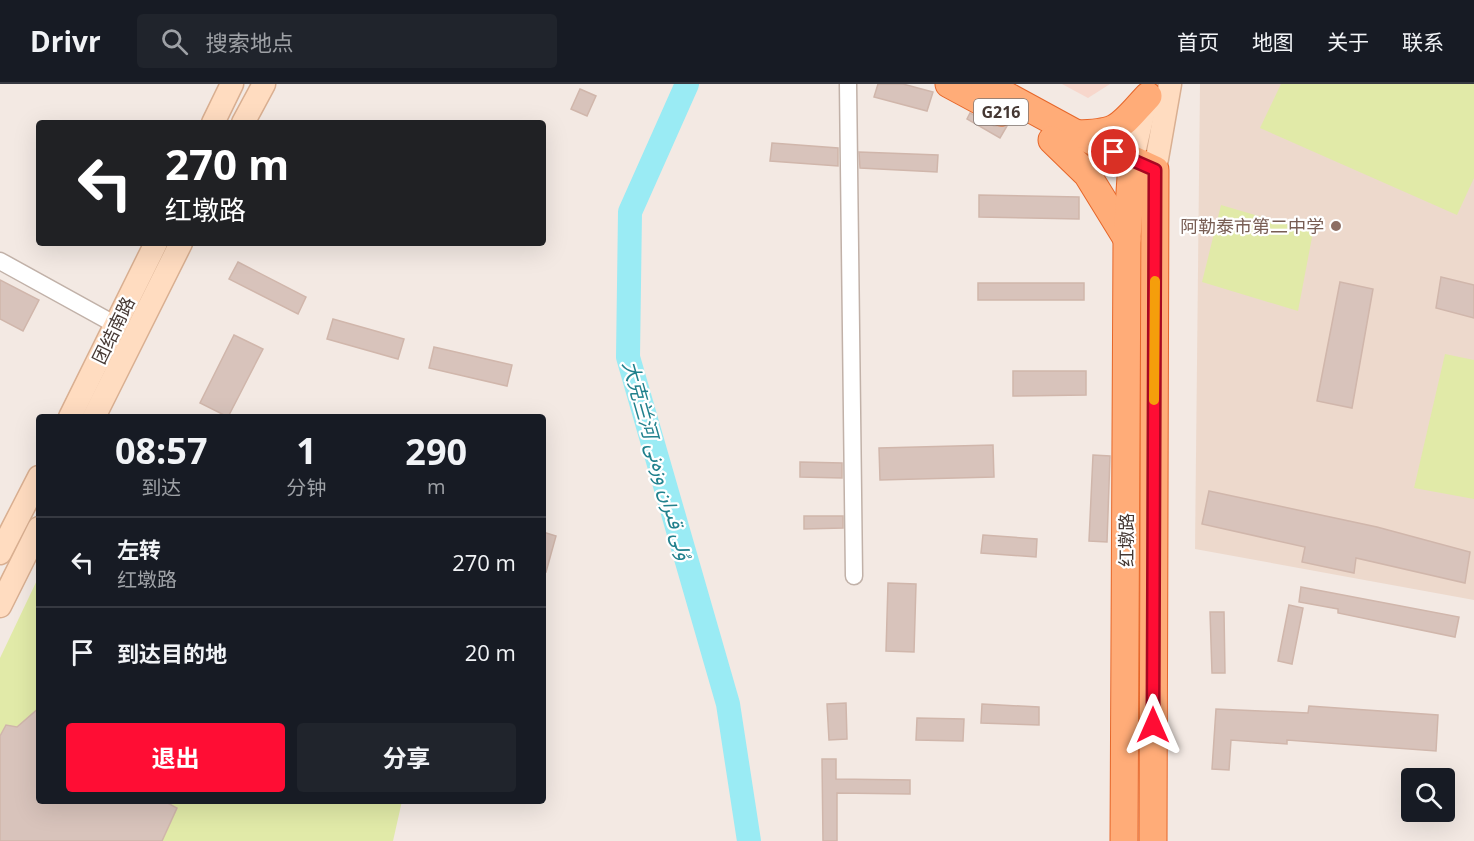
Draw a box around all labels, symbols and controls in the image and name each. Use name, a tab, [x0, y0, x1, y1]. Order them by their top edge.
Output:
search box	[137, 14, 557, 68]
text: Drivr	[30, 22, 101, 60]
icon: search	[158, 25, 191, 58]
text: 搜索地点	[206, 27, 294, 57]
text: 首页	[1177, 28, 1219, 56]
text: 地图	[1252, 28, 1294, 56]
text: 关于	[1327, 28, 1369, 56]
text: 联系	[1402, 28, 1444, 56]
road number: G216	[974, 99, 1028, 125]
pin	[1088, 126, 1139, 177]
text: 270 m	[165, 135, 289, 192]
icon: arrive	[1097, 135, 1130, 168]
icon: left	[66, 144, 144, 222]
text: 红墩路	[165, 191, 246, 228]
place label: 阿勒泰市第二中学	[1180, 214, 1324, 238]
marker: 阿勒泰市第二中学	[1329, 219, 1343, 233]
street label: 团结南路	[86, 292, 140, 368]
water label: 大克兰河 ۇلى قىران وزەنى	[617, 357, 700, 564]
text: 08:57	[115, 426, 208, 475]
text: 1	[296, 426, 317, 475]
text: 290	[405, 427, 467, 476]
text: m	[427, 473, 445, 500]
text: 到达	[141, 474, 181, 501]
text: 分钟	[286, 474, 326, 501]
street label: 红墩路	[1114, 513, 1138, 567]
text: 左转	[117, 534, 161, 564]
icon: left	[66, 546, 99, 579]
text: 270 m	[452, 547, 516, 577]
text: 红墩路	[117, 566, 177, 593]
icon: arrive	[66, 636, 99, 669]
text: 20 m	[465, 637, 516, 667]
text: 到达目的地	[117, 638, 227, 668]
position arrow	[1121, 693, 1185, 757]
button: 退出	[66, 723, 285, 792]
button: 分享	[297, 723, 516, 792]
map controls	[1401, 768, 1455, 822]
button: search	[1401, 768, 1455, 822]

